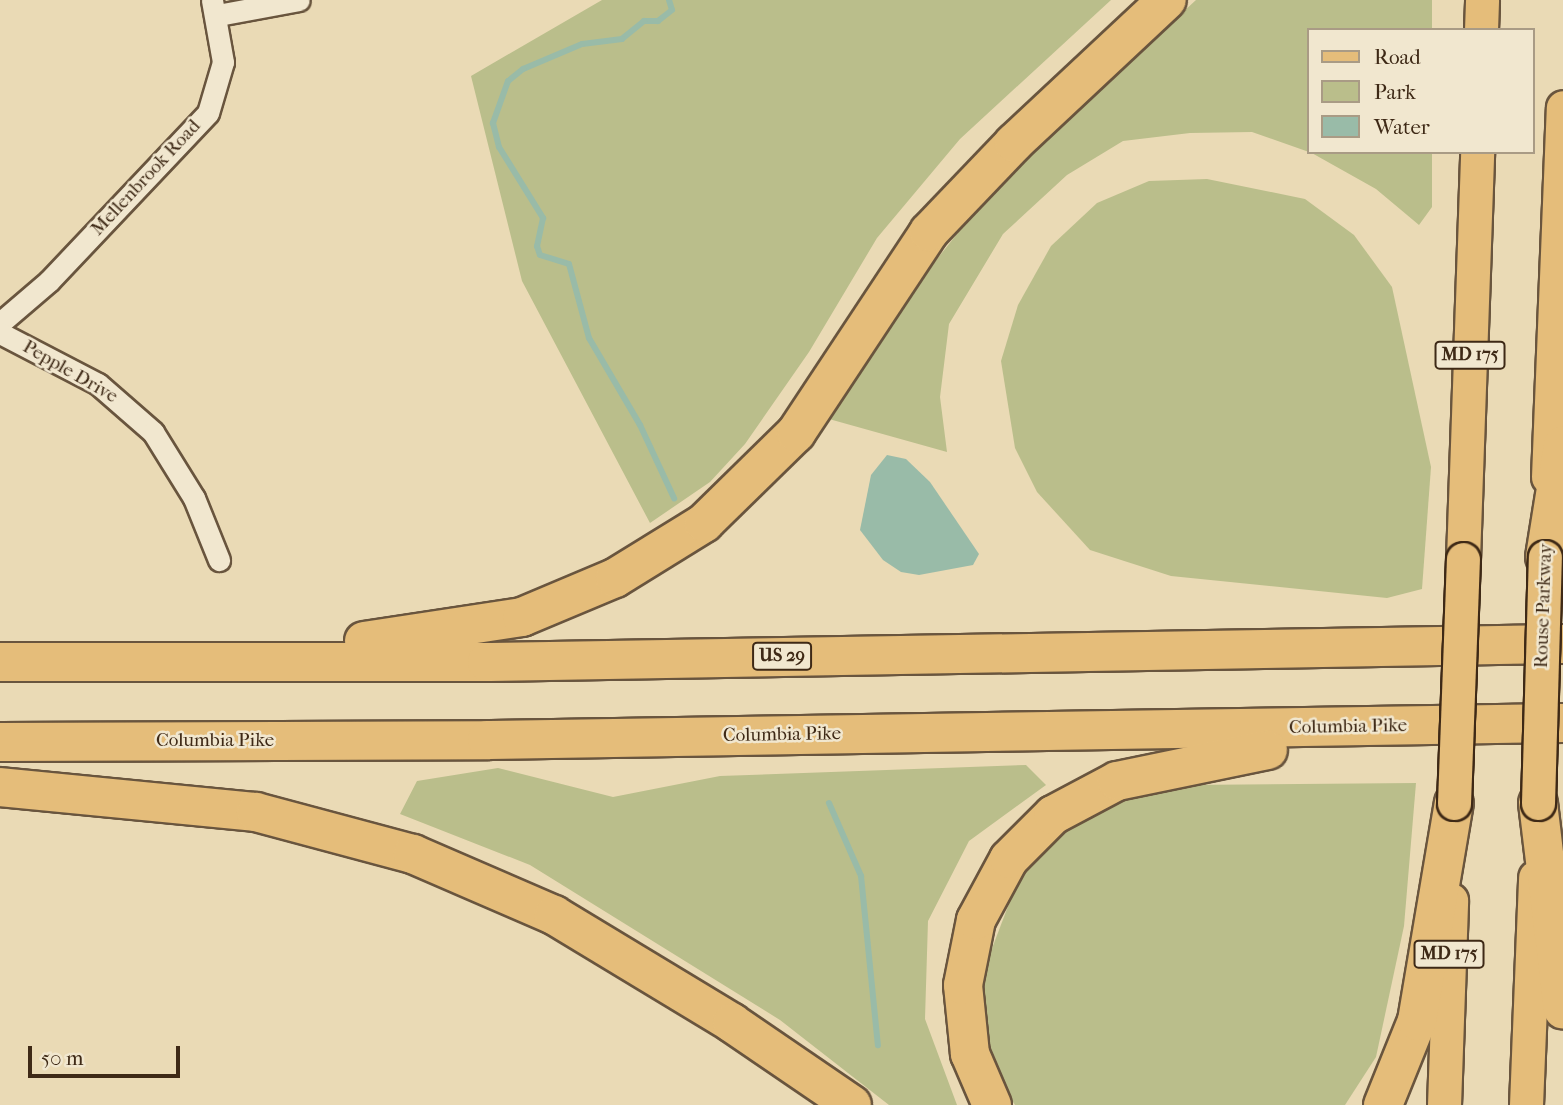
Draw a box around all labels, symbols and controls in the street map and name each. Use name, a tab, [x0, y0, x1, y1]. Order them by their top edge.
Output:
legend	[1308, 28, 1535, 154]
text: Road	[1374, 45, 1421, 69]
text: Park	[1374, 80, 1416, 104]
street label: Mellenbrook Road	[86, 115, 206, 241]
text: Water	[1374, 115, 1430, 139]
street label: Pepple Drive	[18, 336, 122, 408]
road number: MD 175	[1433, 340, 1507, 370]
street label: Rouse Parkway	[1530, 543, 1558, 669]
road number: US 29	[750, 642, 814, 670]
street label: Columbia Pike	[1289, 715, 1407, 739]
street label: Columbia Pike	[723, 723, 841, 747]
street label: Columbia Pike	[156, 730, 274, 752]
road number: MD 175	[1412, 939, 1486, 968]
scale bar	[32, 1032, 184, 1076]
text: 50 m	[41, 1046, 84, 1070]

